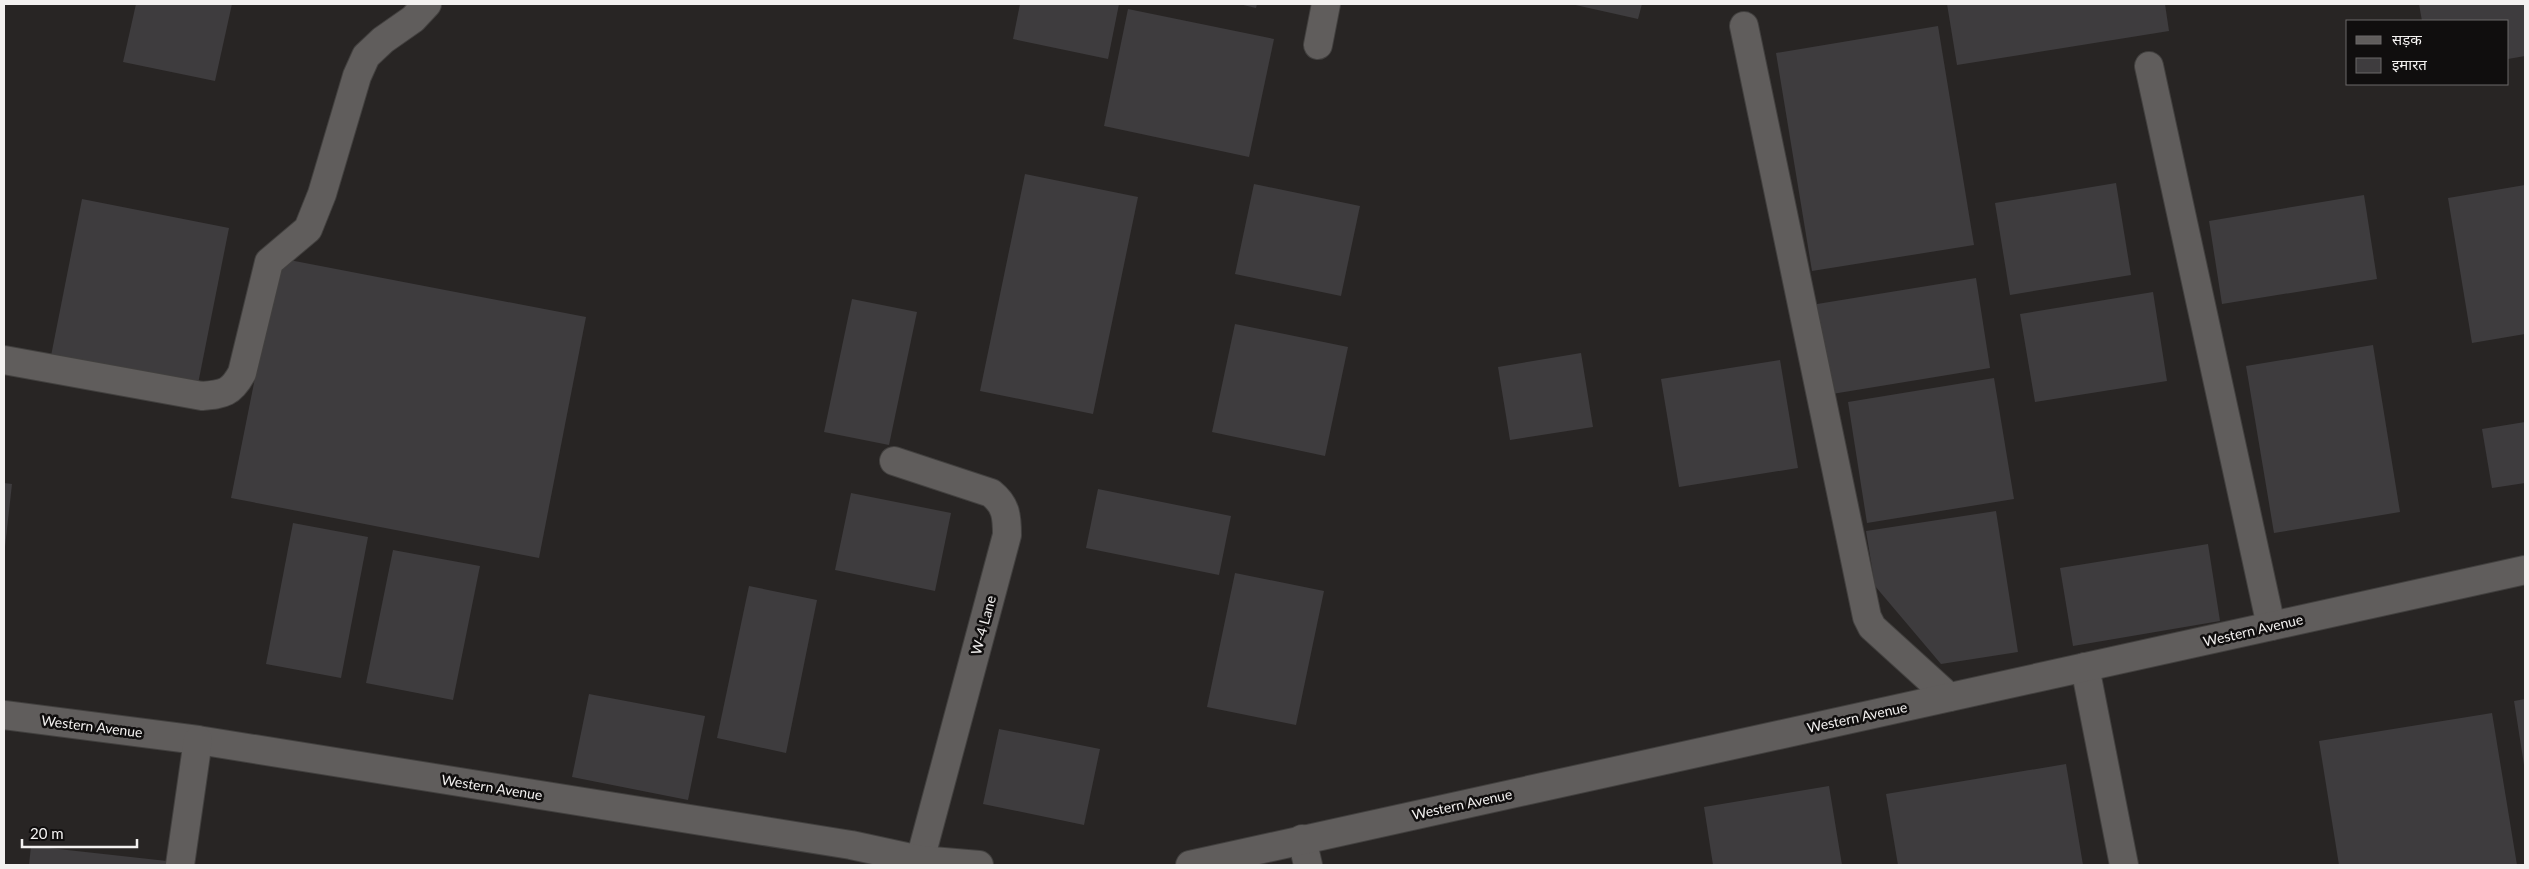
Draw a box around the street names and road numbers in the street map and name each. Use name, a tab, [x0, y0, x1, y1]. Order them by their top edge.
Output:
street label: W-4 Lane	[967, 594, 999, 656]
street label: Western Avenue	[2201, 610, 2305, 650]
street label: Western Avenue	[1805, 698, 1909, 736]
street label: Western Avenue	[40, 711, 144, 741]
street label: Western Avenue	[440, 771, 544, 803]
street label: Western Avenue	[1410, 785, 1514, 823]

